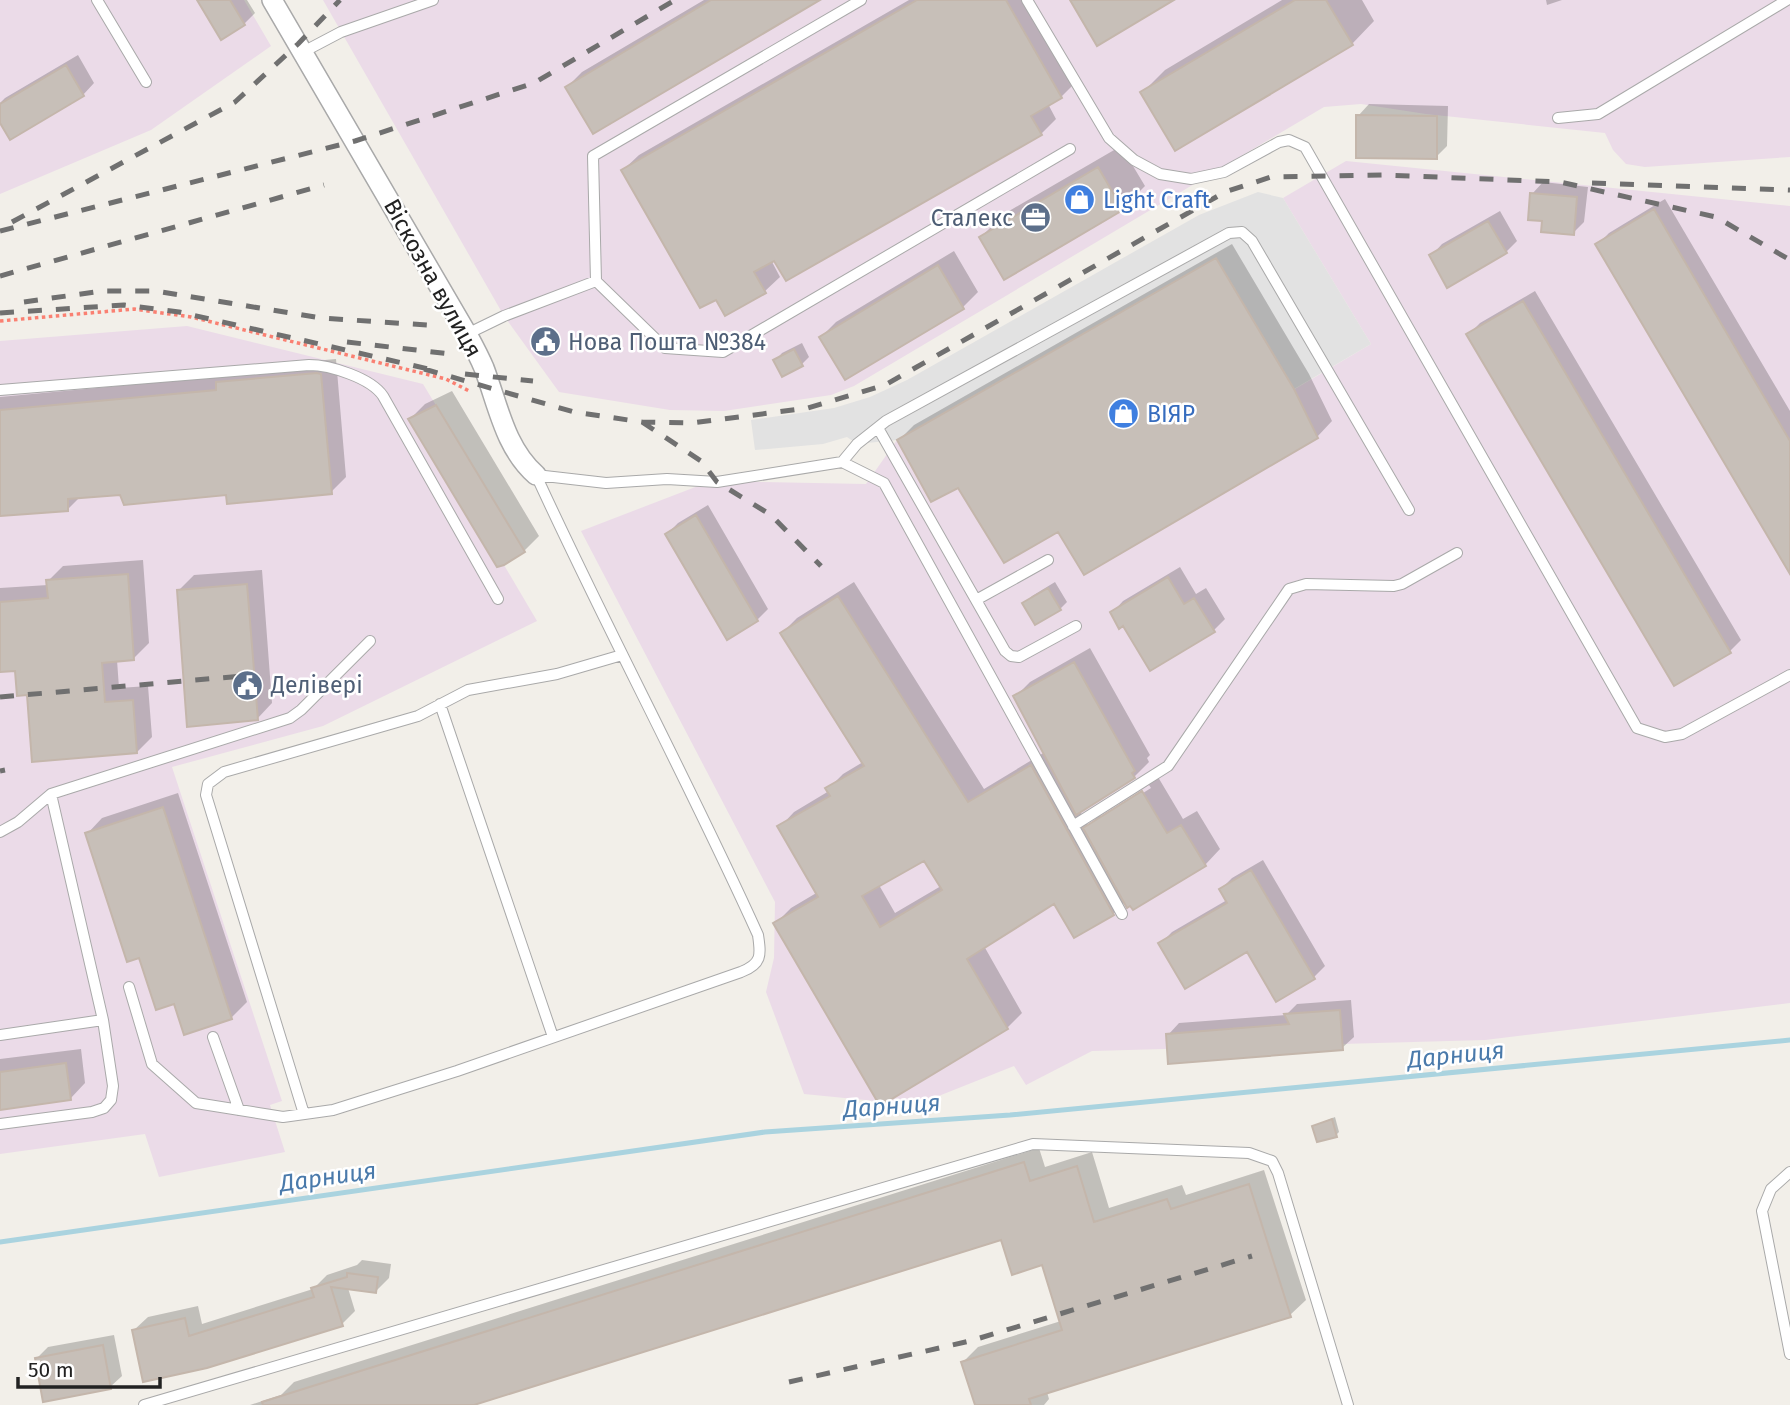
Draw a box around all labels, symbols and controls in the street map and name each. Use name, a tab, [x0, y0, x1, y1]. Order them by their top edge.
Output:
shop icon: Light Craft	[1063, 183, 1097, 217]
place label: Light Craft	[1103, 186, 1211, 214]
street label: Віскозна вулиця	[378, 194, 488, 362]
office icon: Сталекс	[1019, 201, 1053, 235]
place label: Сталекс	[931, 204, 1013, 232]
public building icon: Нова Пошта №384	[528, 325, 562, 359]
place label: Нова Пошта №384	[568, 328, 766, 356]
shop icon: ВІЯР	[1107, 397, 1141, 431]
place label: ВІЯР	[1147, 400, 1195, 428]
public building icon: Делівері	[231, 668, 265, 702]
place label: Делівері	[270, 671, 363, 699]
water label: Дарниця	[1404, 1036, 1506, 1074]
water label: Дарниця	[841, 1089, 941, 1123]
water label: Дарниця	[276, 1156, 378, 1198]
scale bar	[18, 1346, 159, 1390]
text: 50 m	[28, 1357, 74, 1383]

